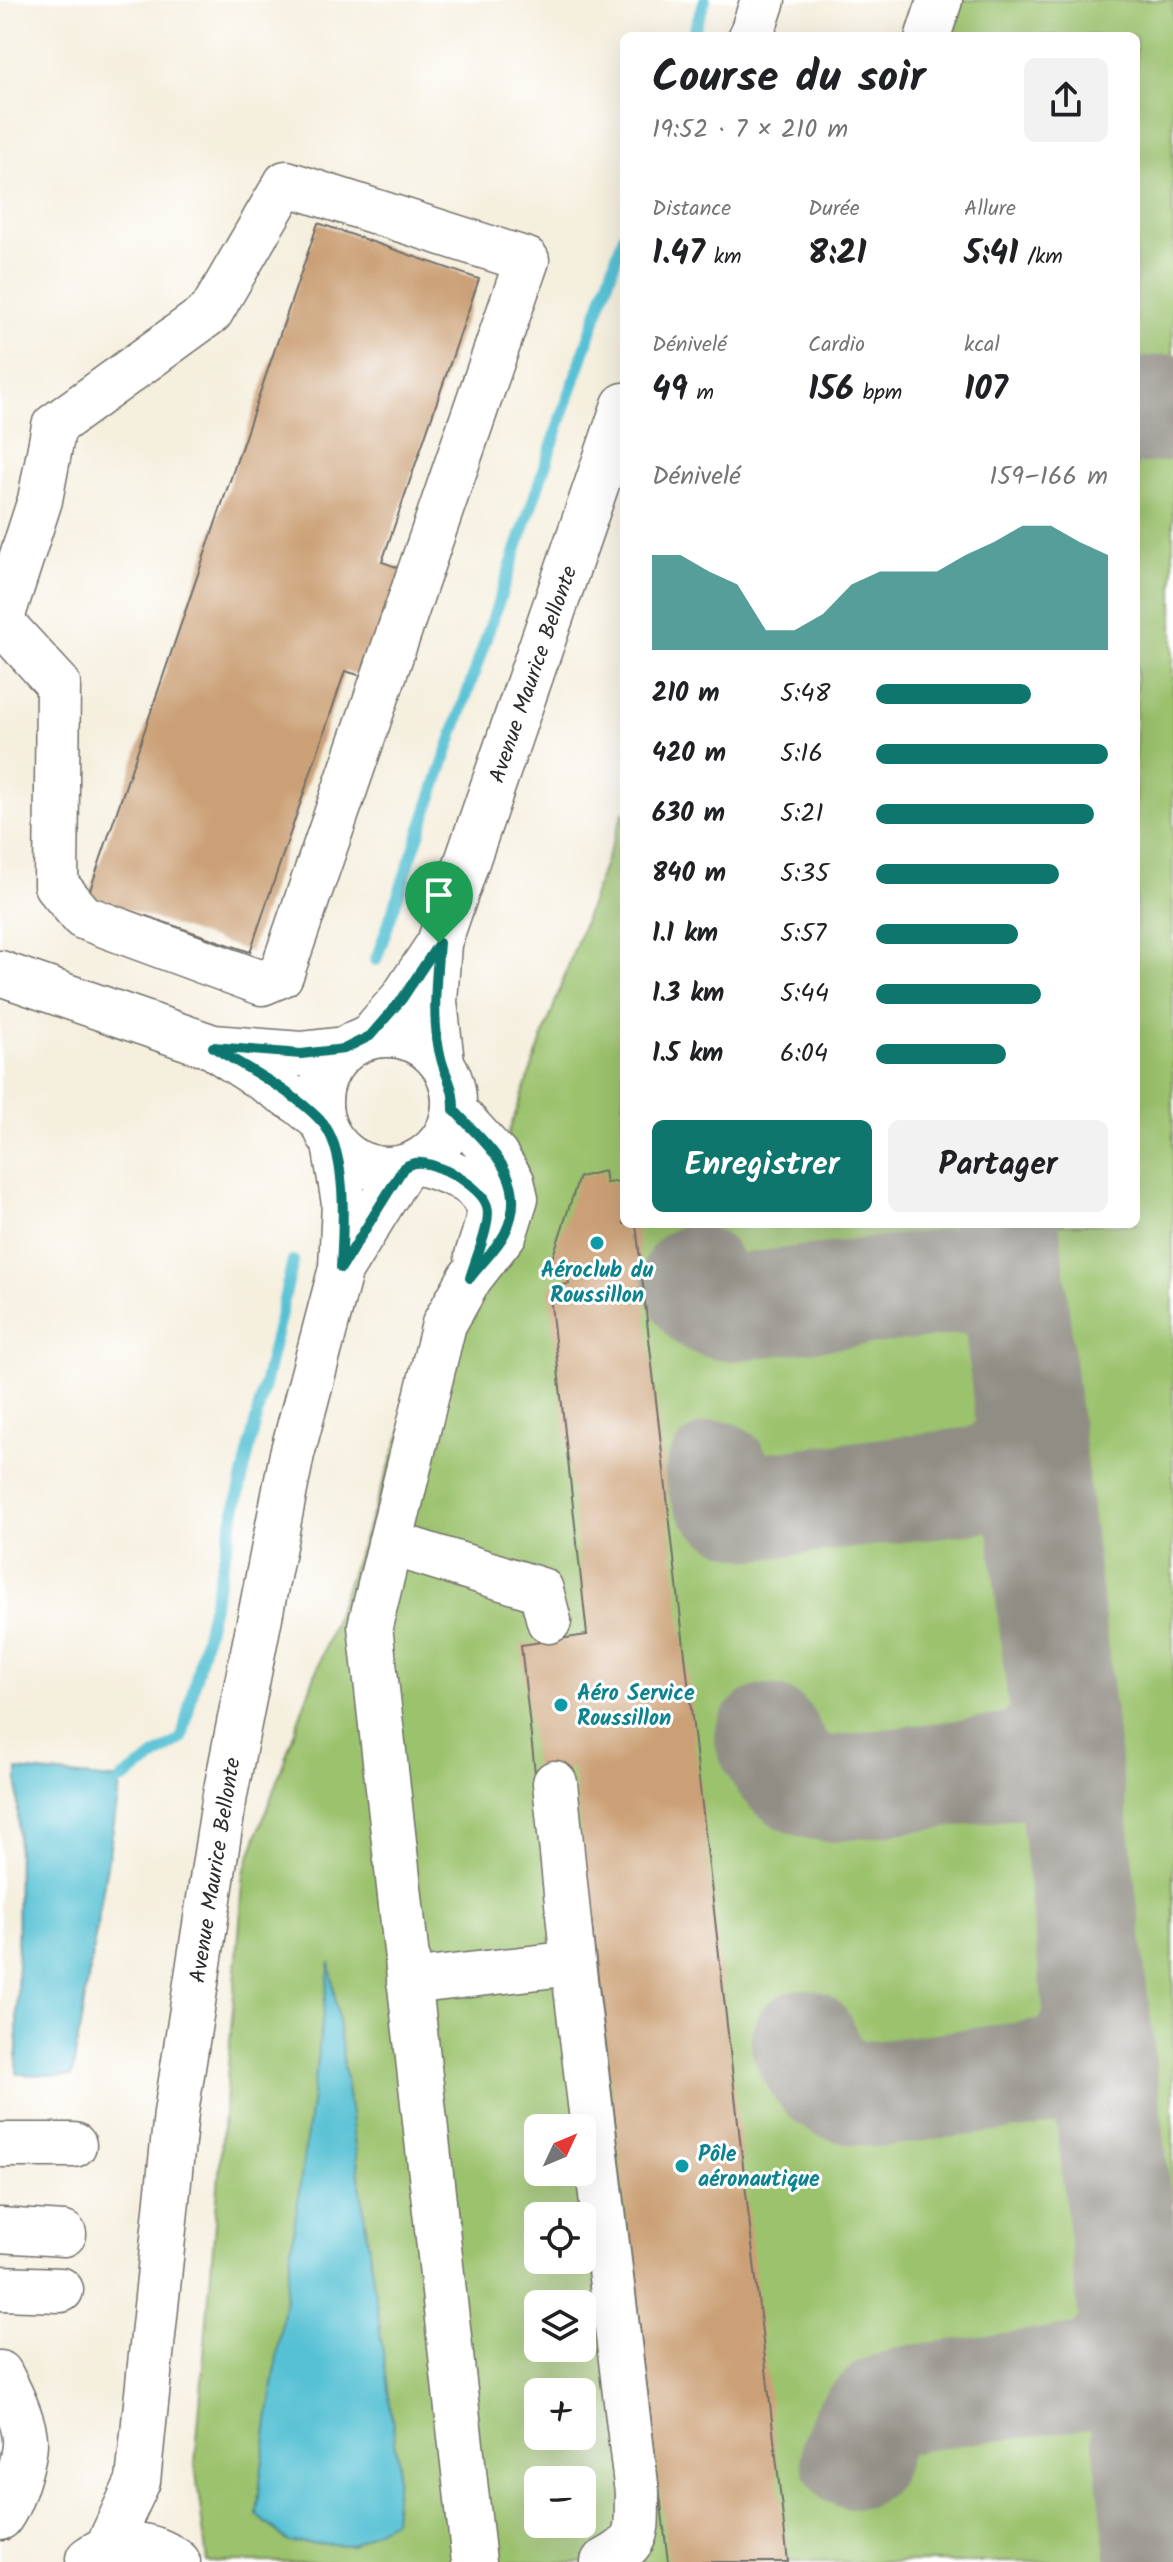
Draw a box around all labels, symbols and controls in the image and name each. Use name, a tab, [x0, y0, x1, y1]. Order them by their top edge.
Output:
text: Course du soir	[652, 44, 926, 114]
button: share	[1024, 58, 1108, 142]
text: 19:52 · 7 × 210 m	[652, 109, 848, 151]
text: Distance	[652, 192, 731, 227]
text: Durée	[808, 192, 860, 227]
text: Allure	[964, 192, 1016, 227]
text: 1.47	[652, 227, 705, 281]
text: 8:21	[808, 227, 867, 281]
text: 5:41	[964, 227, 1018, 281]
text: km	[705, 240, 742, 275]
text: /km	[1018, 240, 1063, 275]
text: Dénivelé	[652, 328, 727, 363]
text: Cardio	[808, 328, 865, 363]
text: kcal	[964, 328, 1000, 363]
text: 49	[652, 363, 688, 417]
text: 156	[808, 363, 854, 417]
text: 107	[964, 363, 1008, 417]
text: m	[688, 376, 714, 411]
text: bpm	[854, 376, 902, 411]
text: Dénivelé	[652, 456, 741, 498]
text: 159–166 m	[989, 456, 1108, 498]
street label: Avenue Maurice Bellonte	[481, 561, 588, 788]
text: 210 m	[652, 673, 720, 715]
text: 5:48	[780, 673, 830, 715]
text: 420 m	[652, 733, 726, 775]
text: 5:16	[780, 733, 823, 775]
text: 630 m	[652, 793, 725, 835]
text: 5:21	[780, 793, 824, 835]
text: 840 m	[652, 853, 726, 895]
text: 5:35	[780, 853, 829, 895]
pin	[405, 861, 473, 943]
icon: arrive	[417, 873, 461, 917]
text: 1.1 km	[652, 913, 718, 955]
text: 5:57	[780, 913, 826, 955]
text: 1.3 km	[652, 973, 724, 1015]
text: 5:44	[780, 973, 829, 1015]
text: 1.5 km	[652, 1033, 723, 1075]
text: 6:04	[780, 1033, 828, 1075]
button: Enregistrer	[652, 1120, 872, 1212]
button: Partager	[888, 1120, 1108, 1212]
marker: Aéroclub du Roussillon	[588, 1234, 606, 1252]
place label: Aéroclub du Roussillon	[541, 1254, 654, 1314]
place label: Aéro Service Roussillon	[577, 1677, 695, 1737]
marker: Aéro Service Roussillon	[552, 1696, 570, 1714]
street label: Avenue Maurice Bellonte	[181, 1755, 252, 1986]
north arrow	[524, 2114, 596, 2186]
map controls	[524, 2114, 596, 2538]
place label: Pôle aéronautique	[698, 2138, 820, 2198]
marker: Pôle aéronautique	[673, 2157, 691, 2175]
button: locate	[524, 2202, 596, 2274]
button: layers	[524, 2290, 596, 2362]
button: +	[524, 2378, 596, 2450]
button: −	[524, 2466, 596, 2538]

